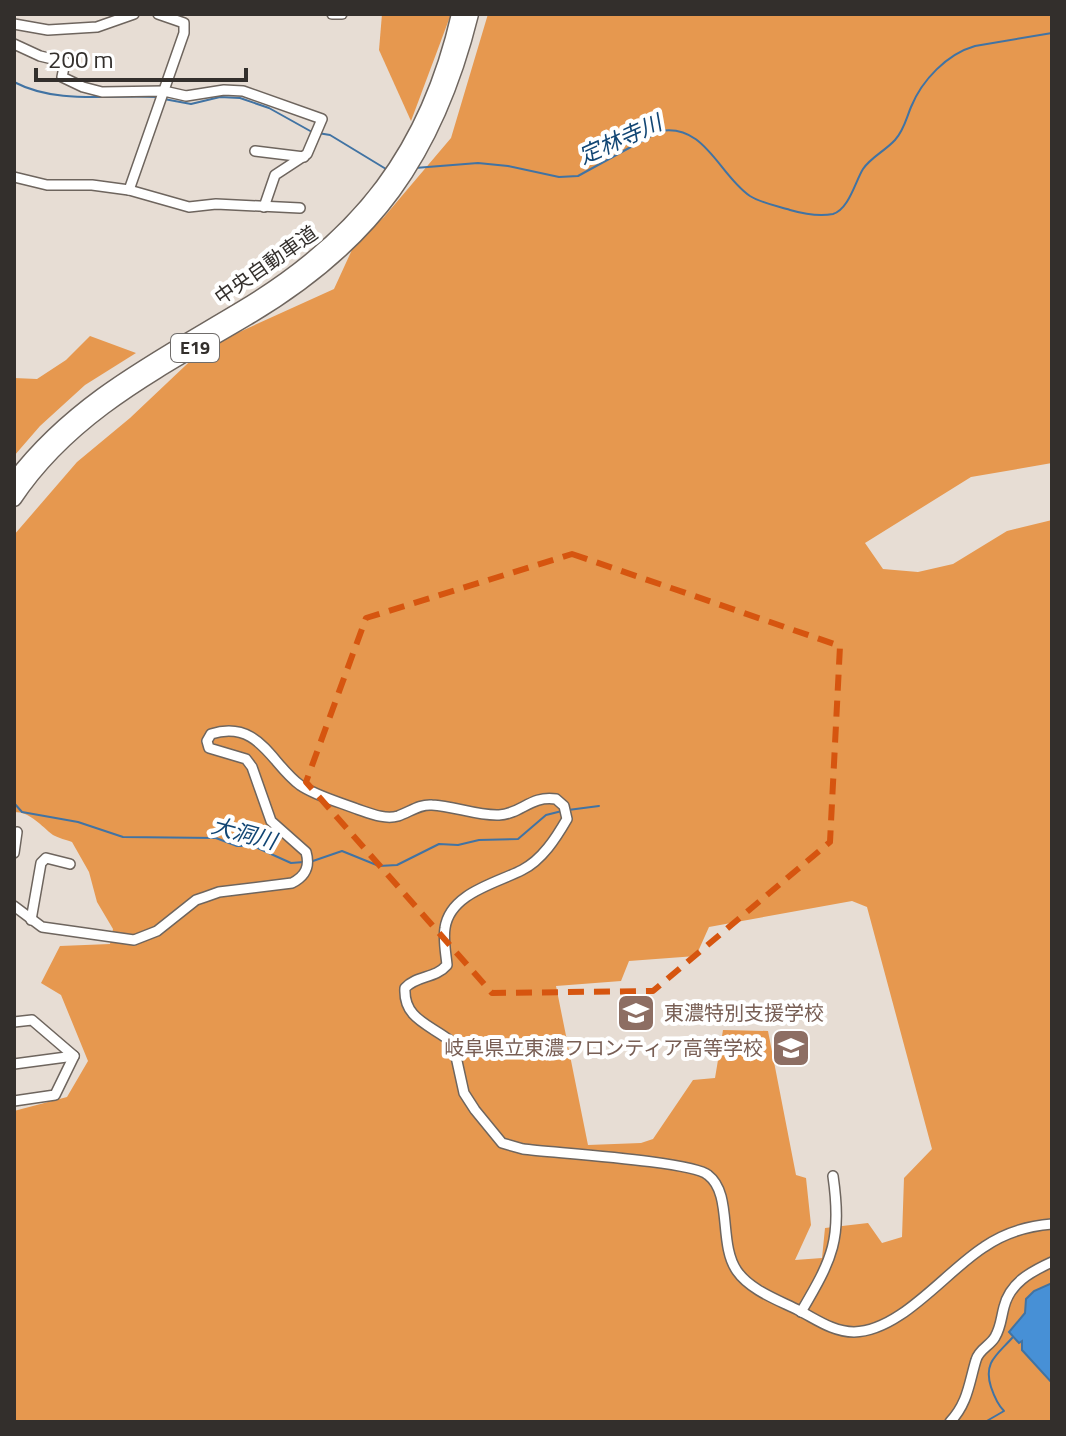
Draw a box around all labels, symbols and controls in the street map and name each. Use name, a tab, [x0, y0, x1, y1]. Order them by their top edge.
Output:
scale bar	[36, 32, 246, 82]
text: 200 m	[48, 41, 114, 77]
water label: 定林寺川	[573, 105, 669, 172]
street label: 中央自動車道	[208, 217, 324, 312]
road number: E19	[171, 334, 219, 362]
water label: 大洞川	[208, 808, 282, 858]
school or university icon: 東濃特別支援学校	[615, 992, 657, 1034]
place label: 東濃特別支援学校	[664, 997, 824, 1028]
school or university icon: 岐阜県立東濃フロンティア高等学校	[770, 1027, 812, 1069]
place label: 岐阜県立東濃フロンティア高等学校	[444, 1032, 763, 1063]

